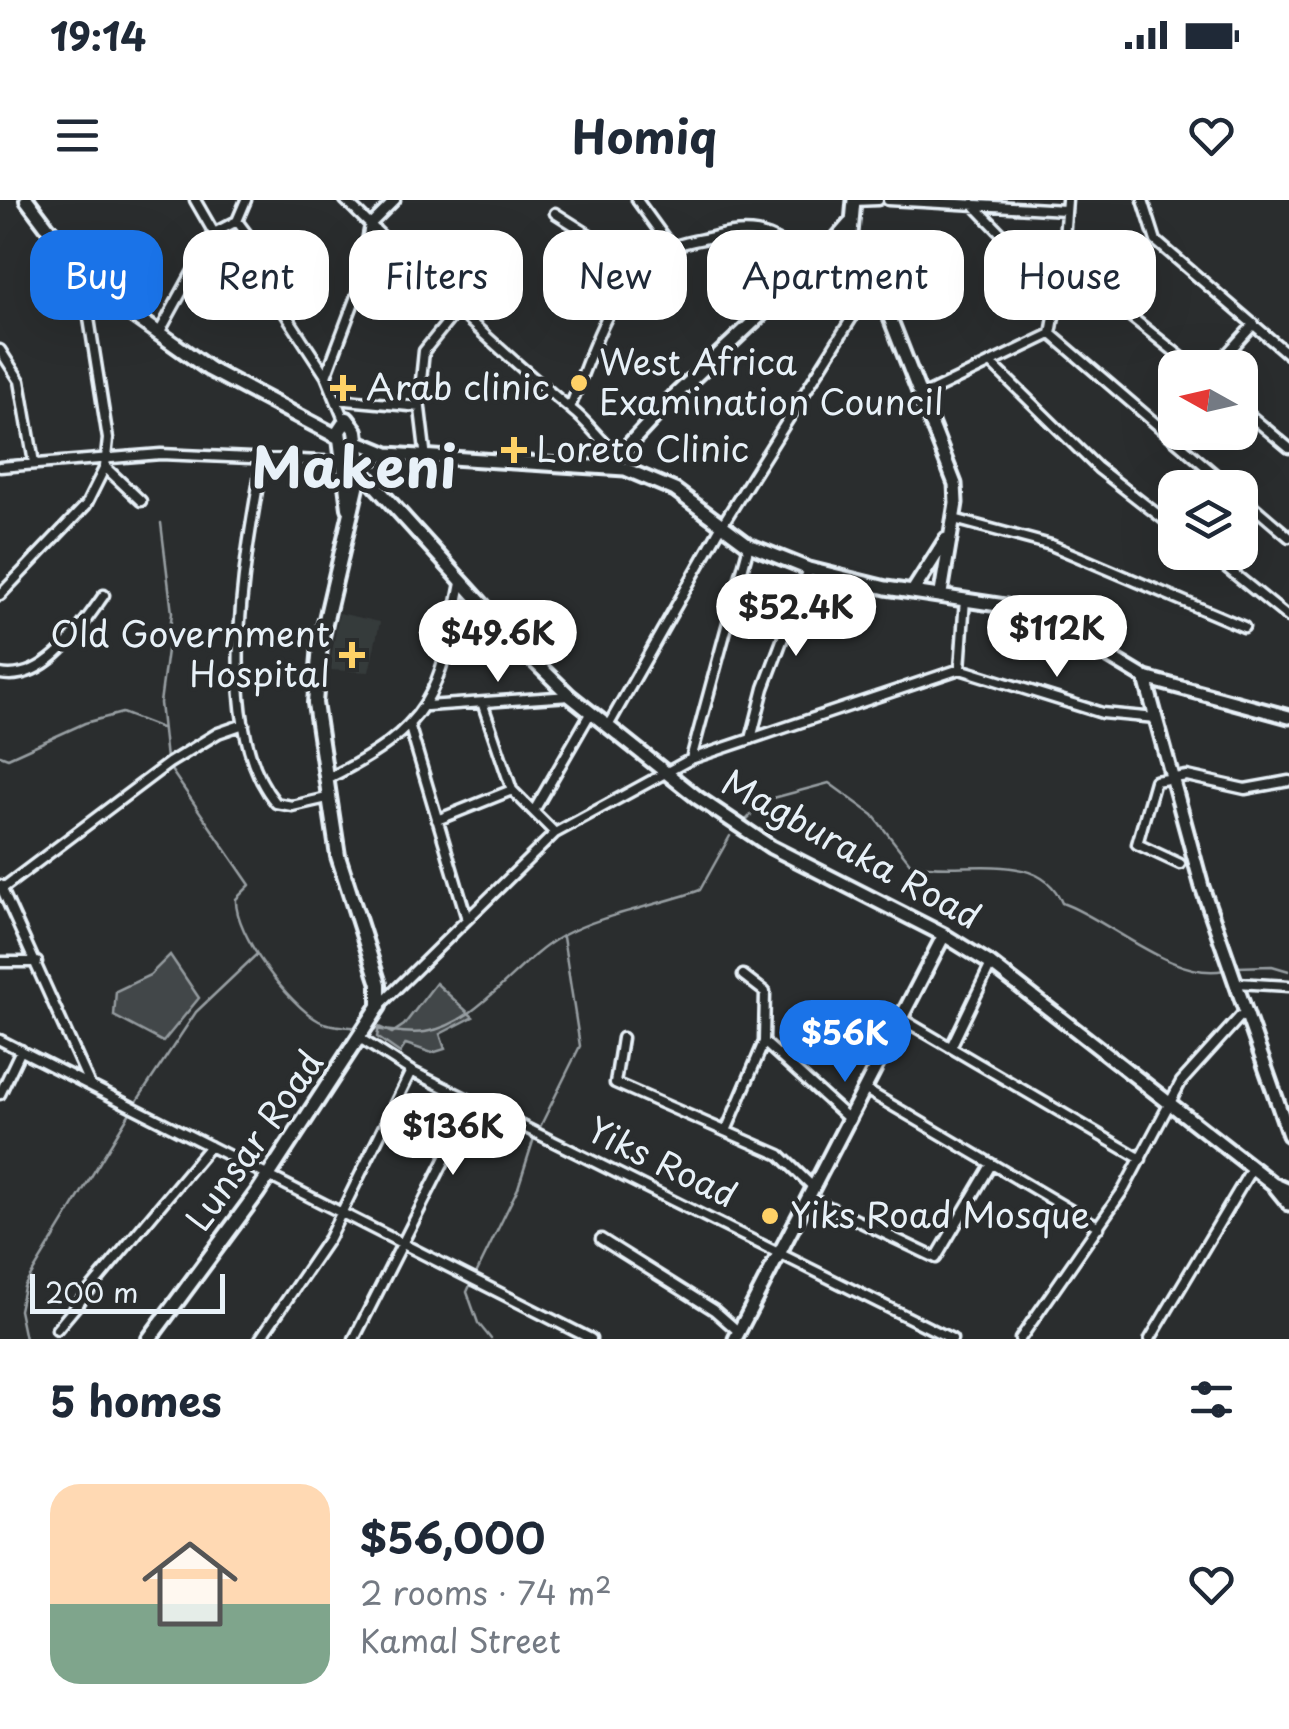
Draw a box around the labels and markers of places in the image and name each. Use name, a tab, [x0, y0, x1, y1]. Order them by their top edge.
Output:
place label: West Africa Examination Council	[599, 334, 944, 427]
place label: Arab clinic	[366, 359, 550, 412]
marker: West Africa Examination Council	[568, 372, 590, 394]
marker: Arab clinic	[330, 375, 356, 401]
place label: Loreto Clinic	[536, 421, 749, 474]
marker: Loreto Clinic	[501, 437, 527, 463]
pin: $52.4K	[715, 574, 877, 659]
pin: $112K	[987, 595, 1127, 680]
pin: $49.6K	[417, 600, 579, 685]
place label: Old Government Hospital	[50, 606, 330, 699]
marker: Old Government Hospital	[339, 642, 365, 668]
pin: $56K	[786, 1000, 904, 1085]
pin: $136K	[383, 1093, 523, 1178]
place label: Yiks Road Mosque	[790, 1187, 1090, 1240]
marker: Yiks Road Mosque	[759, 1205, 781, 1227]

